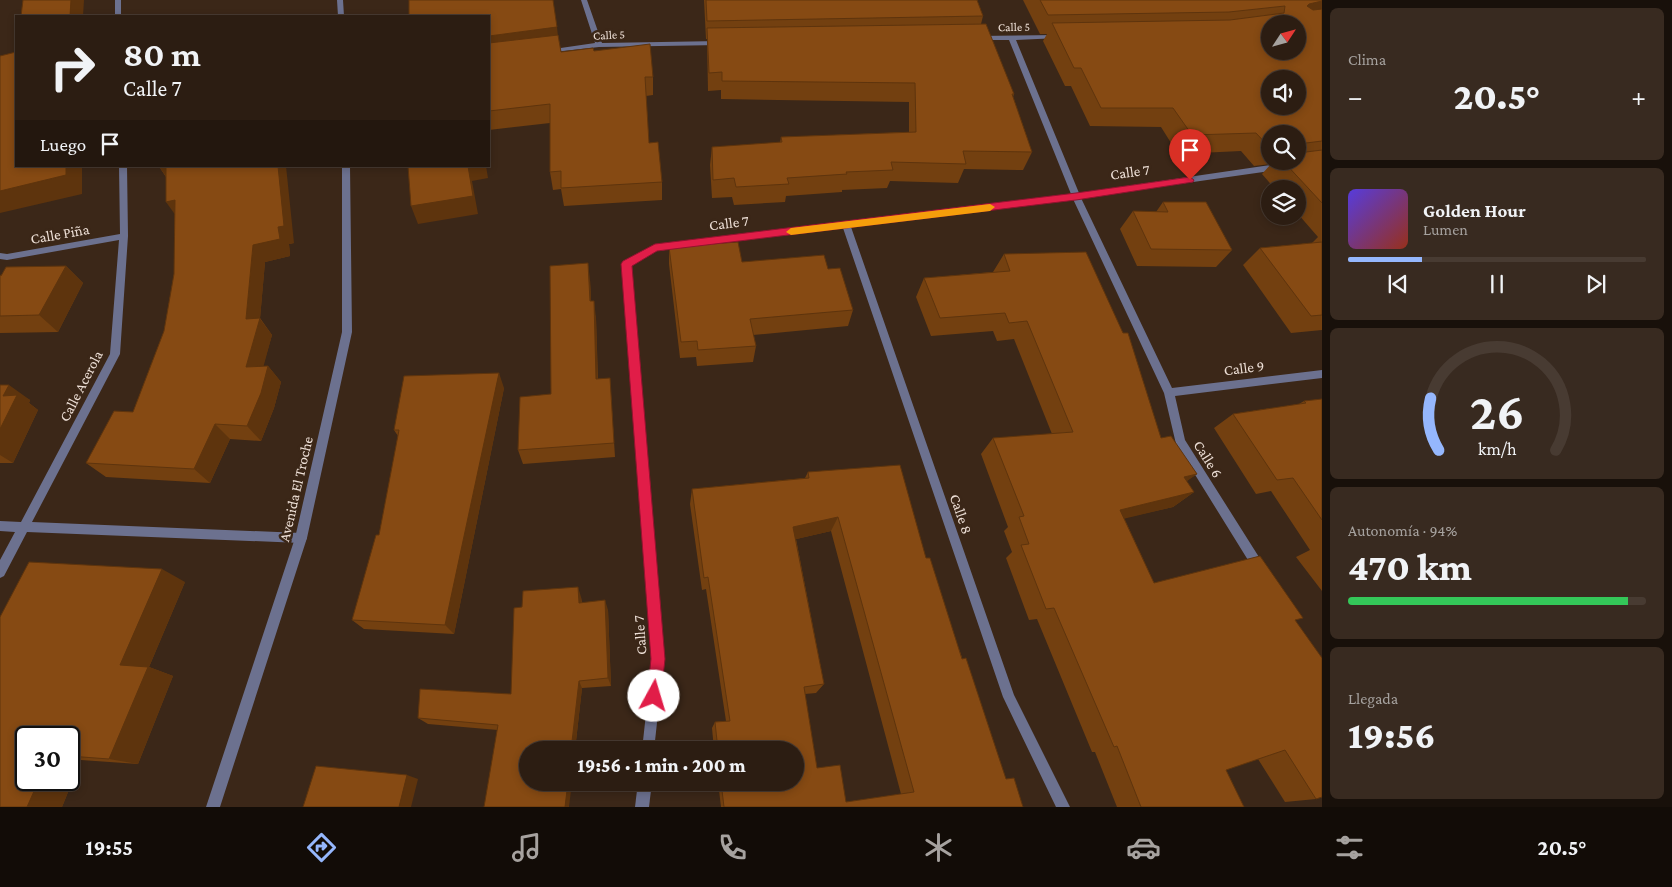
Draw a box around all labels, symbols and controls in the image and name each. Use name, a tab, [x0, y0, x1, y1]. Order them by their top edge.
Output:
north arrow	[1261, 15, 1306, 60]
map controls	[1261, 15, 1306, 225]
street label: Calle 5	[998, 20, 1030, 34]
street label: Calle 5	[593, 27, 625, 43]
icon: right	[40, 35, 105, 100]
text: 80 m	[123, 35, 201, 74]
text: Clima	[1348, 51, 1386, 68]
button: sound	[1261, 70, 1306, 115]
text: 20.5°	[1453, 75, 1541, 117]
text: Calle 7	[123, 76, 182, 101]
text: −	[1348, 81, 1363, 112]
text: +	[1631, 81, 1646, 112]
button: search	[1261, 125, 1306, 170]
pin	[1169, 129, 1211, 180]
icon: arrive	[96, 130, 124, 158]
text: Luego	[40, 134, 86, 155]
icon: arrive	[1176, 136, 1204, 164]
street label: Calle 7	[1109, 161, 1151, 183]
button: layers	[1261, 180, 1306, 225]
text: Golden Hour	[1423, 200, 1526, 221]
street label: Calle 7	[708, 213, 750, 233]
street label: Calle Piña	[29, 221, 91, 247]
text: Lumen	[1423, 221, 1468, 238]
icon: previous	[1384, 270, 1412, 298]
icon: pause	[1483, 270, 1511, 298]
icon: next	[1582, 270, 1610, 298]
street label: Calle Acerola	[56, 348, 106, 424]
street label: Calle 9	[1223, 358, 1265, 378]
text: 26	[1470, 382, 1524, 440]
street label: Avenida El Troche	[276, 434, 316, 543]
street label: Calle 6	[1190, 438, 1226, 480]
text: km/h	[1478, 439, 1517, 459]
street label: Calle 8	[947, 492, 975, 536]
text: Autonomía · 94%	[1348, 522, 1457, 539]
text: 470 km	[1348, 546, 1472, 588]
street label: Calle 7	[631, 614, 649, 655]
position arrow	[627, 669, 679, 721]
text: Llegada	[1348, 690, 1398, 707]
text: 19:56	[1348, 714, 1436, 756]
speed limit sign: 30	[15, 726, 80, 791]
text: 19:56 · 1 min · 200 m	[577, 755, 746, 776]
icon: directions	[304, 830, 339, 865]
icon: music	[509, 830, 544, 865]
icon: phone	[715, 830, 750, 865]
icon: climate	[921, 830, 956, 865]
icon: car	[1126, 830, 1161, 865]
icon: filters	[1332, 830, 1367, 865]
text: 19:55	[85, 835, 133, 860]
text: 20.5°	[1538, 835, 1587, 860]

